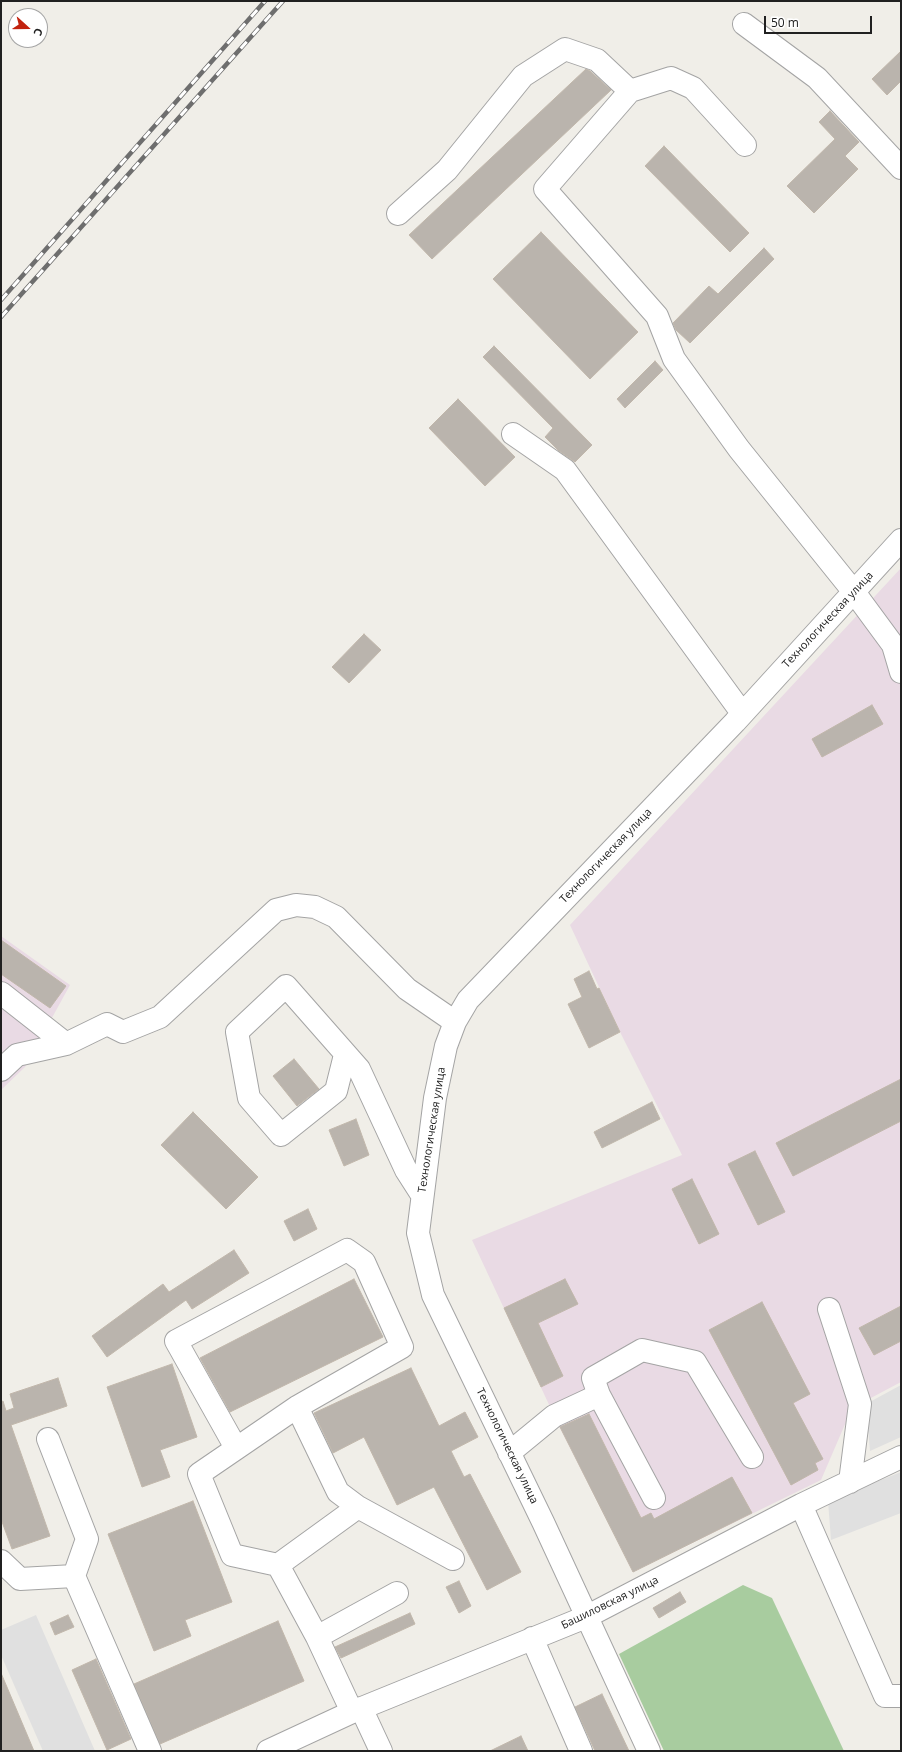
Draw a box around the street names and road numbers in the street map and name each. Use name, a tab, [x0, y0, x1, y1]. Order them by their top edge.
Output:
street label: Технологическая улица	[780, 569, 876, 671]
street label: Технологическая улица	[557, 806, 655, 906]
street label: Технологическая улица	[416, 1066, 448, 1194]
street label: Технологическая улица	[473, 1386, 541, 1506]
street label: Башиловская улица	[559, 1574, 661, 1632]

